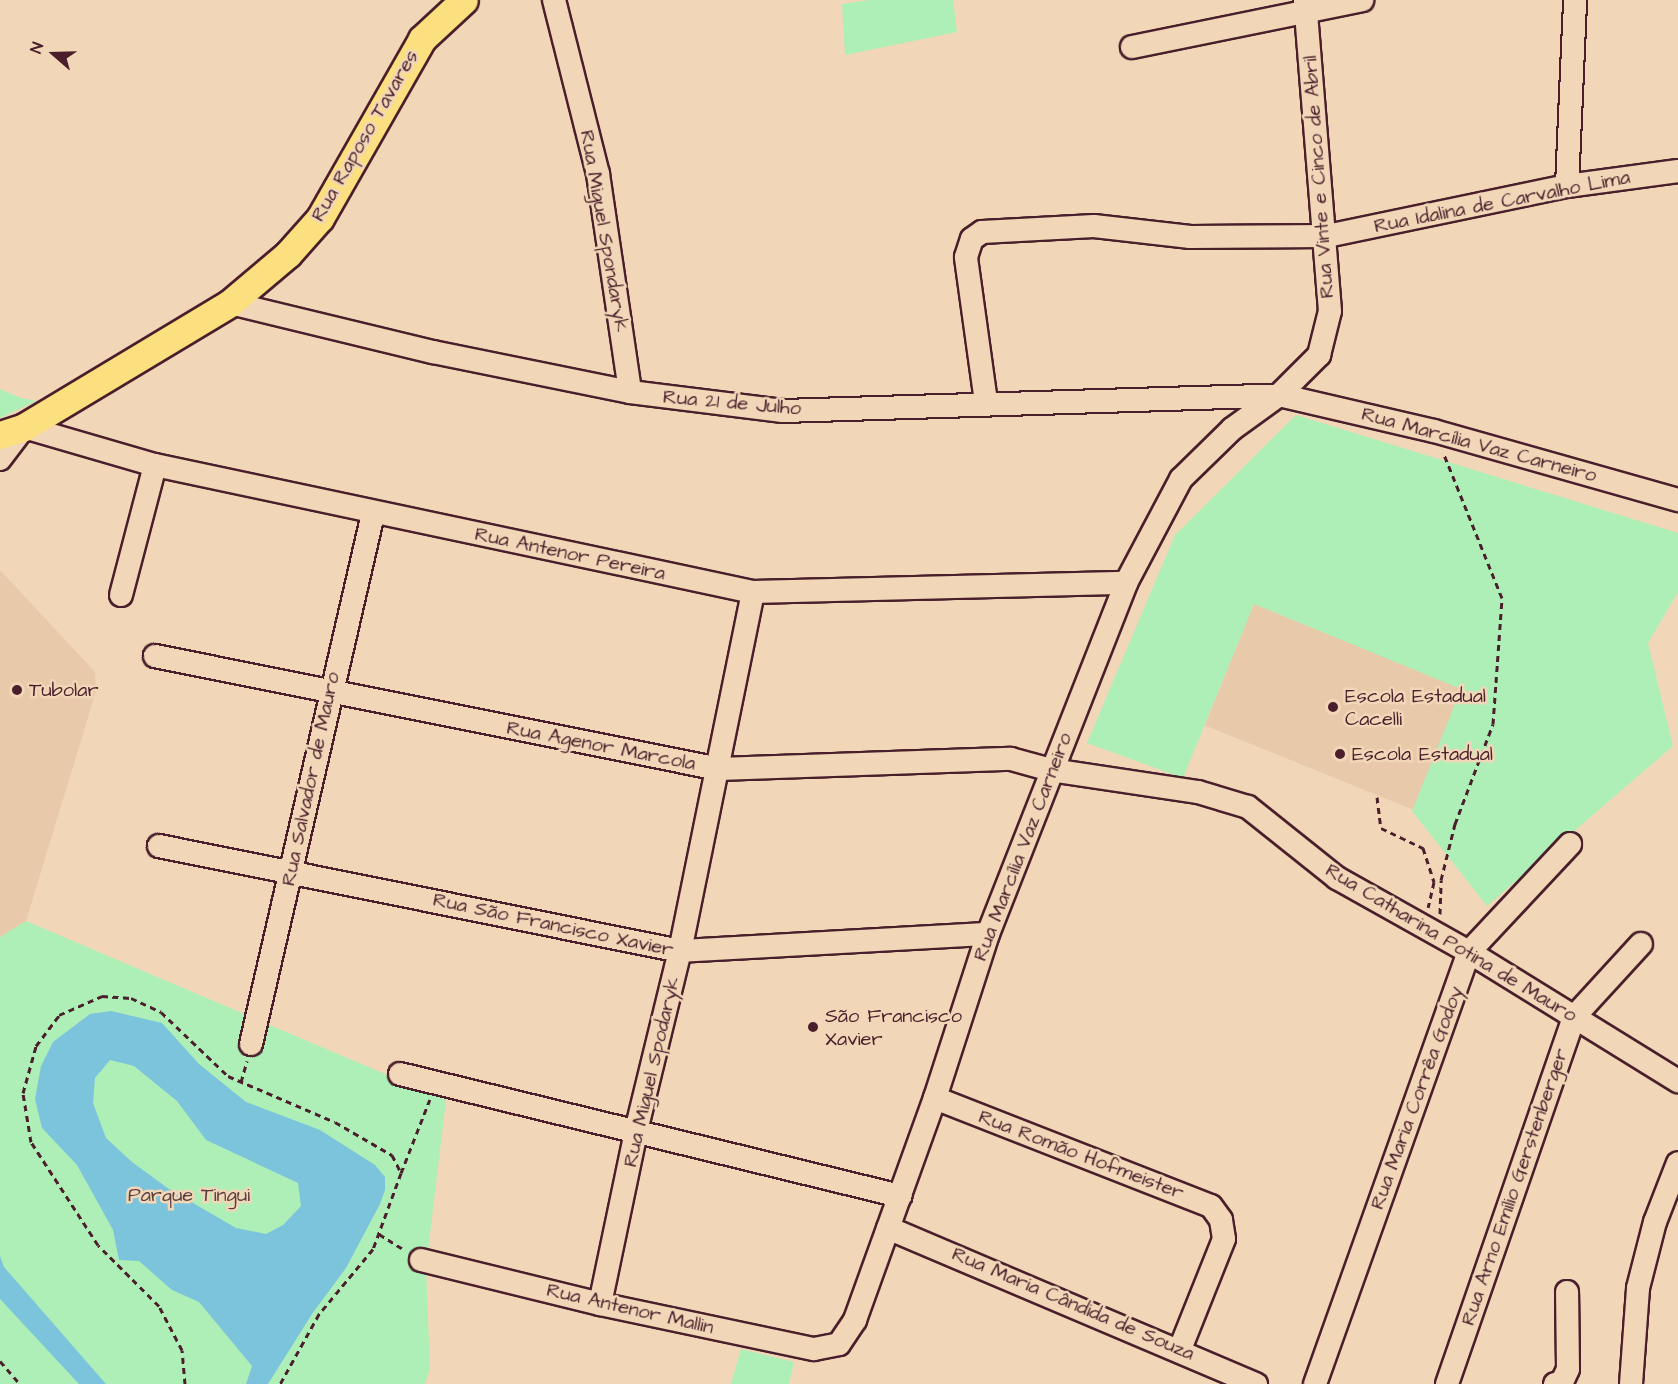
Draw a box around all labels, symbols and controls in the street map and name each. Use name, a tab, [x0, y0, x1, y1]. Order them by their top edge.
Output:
north arrow	[24, 24, 84, 84]
text: N	[25, 39, 49, 56]
street label: Rua Raposo Tavares	[306, 46, 424, 226]
street label: Rua Vinte e Cinco de Abril	[1299, 55, 1339, 299]
street label: Rua Miguel Spondaryk	[574, 128, 634, 334]
street label: Rua Idalina de Carvalho Lima	[1372, 165, 1632, 239]
street label: Rua 21 de Julho	[662, 385, 802, 421]
street label: Rua Marcília Vaz Carneiro	[1359, 402, 1599, 488]
street label: Rua Antenor Pereira	[472, 522, 668, 586]
street label: Rua Salvador de Mauro	[277, 670, 345, 888]
place label: Tubolar	[29, 678, 98, 702]
marker: Tubolar	[10, 683, 24, 697]
place label: Escola Estadual Cacelli	[1345, 684, 1486, 731]
marker: Escola Estadual Cacelli	[1326, 700, 1340, 714]
street label: Rua Agenor Marcola	[505, 716, 697, 776]
street label: Rua Marcília Vaz Carneiro	[968, 729, 1078, 965]
place label: Escola Estadual	[1352, 742, 1493, 766]
marker: Escola Estadual	[1333, 747, 1347, 761]
street label: Rua Catharina Potina de Mauro	[1321, 858, 1581, 1028]
street label: Rua São Francisco Xavier	[431, 888, 675, 962]
street label: Rua Miguel Spodaryk	[618, 975, 686, 1169]
street label: Rua Maria Corrêa Godoy	[1365, 983, 1469, 1213]
place label: São Francisco Xavier	[825, 1004, 962, 1051]
marker: São Francisco Xavier	[806, 1020, 820, 1034]
street label: Rua Arno Emílio Gerstenberger	[1456, 1045, 1574, 1329]
street label: Rua Romão Hofmeister	[975, 1105, 1187, 1205]
park label: Parque Tingui	[128, 1183, 250, 1207]
street label: Rua Maria Cândida de Souza	[948, 1242, 1198, 1366]
street label: Rua Antenor Mallin	[544, 1278, 716, 1340]

